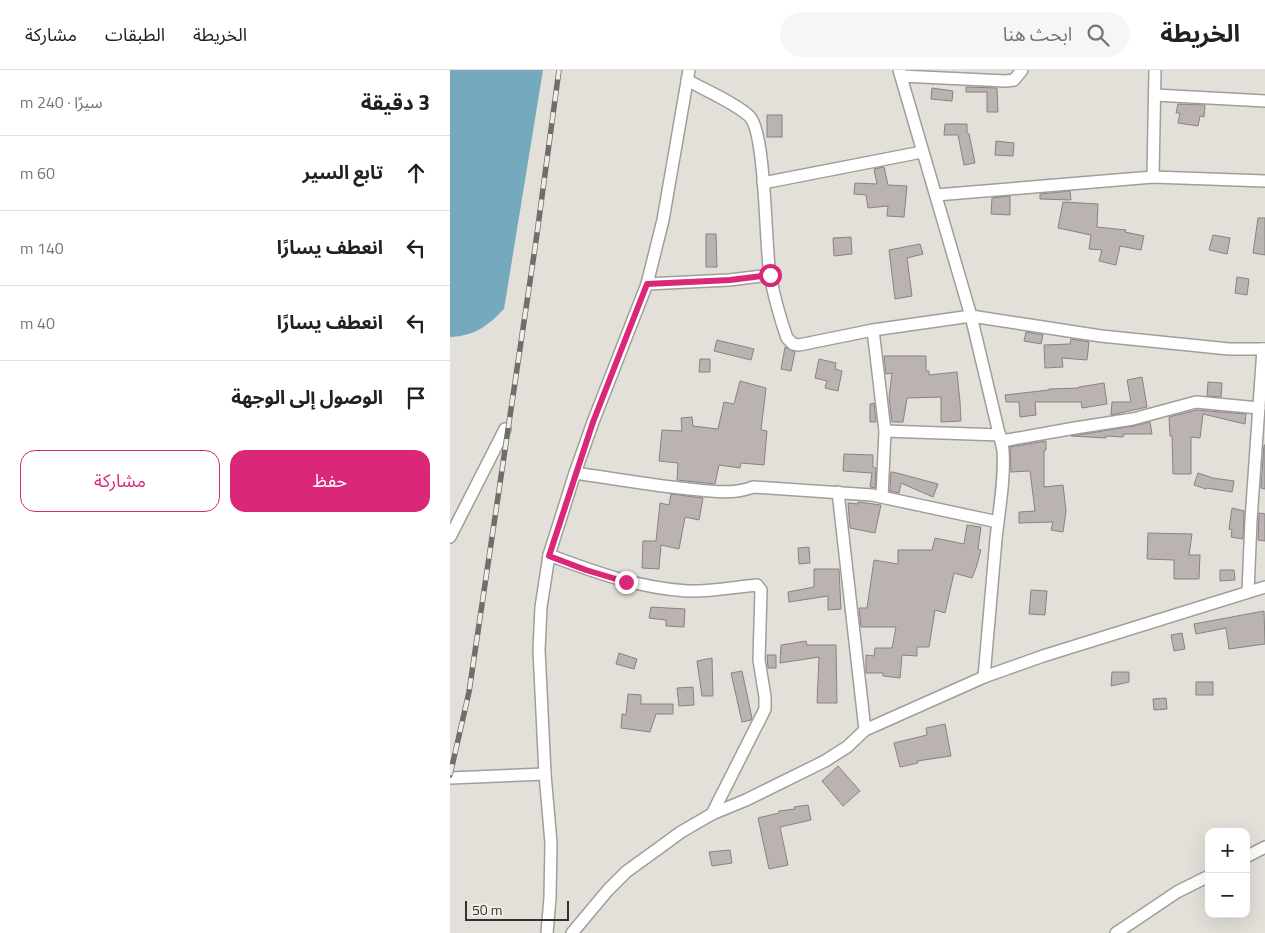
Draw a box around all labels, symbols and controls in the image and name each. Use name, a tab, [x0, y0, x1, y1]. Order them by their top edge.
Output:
search box	[780, 12, 1130, 57]
text: الخريطة	[1160, 15, 1240, 51]
text: ابحث هنا	[1003, 19, 1072, 48]
text: مشاركة	[25, 21, 77, 48]
text: الطبقات	[105, 21, 165, 48]
text: الخريطة	[193, 21, 247, 48]
icon: search	[1084, 21, 1112, 49]
text: 3 دقيقة	[361, 86, 430, 118]
text: سيرًا · 240 m	[20, 90, 103, 114]
text: تابع السير	[303, 157, 383, 186]
icon: ahead	[402, 159, 430, 187]
text: 60 m	[20, 161, 55, 185]
text: انعطف يسارًا	[277, 232, 383, 261]
icon: left	[402, 234, 430, 262]
text: 140 m	[20, 236, 64, 260]
route start	[759, 264, 782, 287]
text: انعطف يسارًا	[277, 307, 383, 336]
icon: left	[402, 309, 430, 337]
text: 40 m	[20, 311, 55, 335]
text: الوصول إلى الوجهة	[231, 382, 383, 411]
icon: arrive	[402, 384, 430, 412]
button: مشاركة	[20, 450, 220, 512]
button: حفظ	[230, 450, 430, 512]
route end	[615, 571, 638, 594]
map controls	[1205, 828, 1250, 918]
button: +	[1205, 828, 1250, 873]
button: −	[1205, 873, 1250, 918]
scale bar	[465, 898, 569, 921]
text: 50 m	[472, 899, 502, 920]

